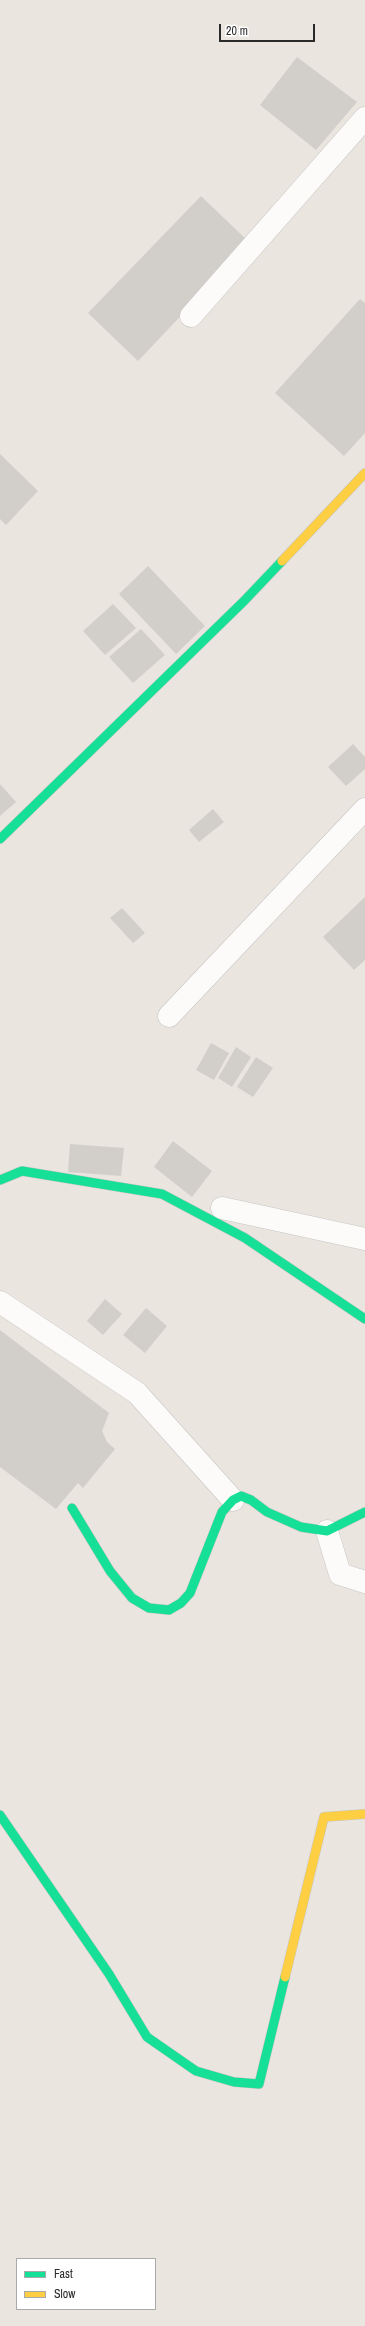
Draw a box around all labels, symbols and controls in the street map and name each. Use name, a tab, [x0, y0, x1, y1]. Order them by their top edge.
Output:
scale bar	[221, 16, 317, 42]
text: 20 m	[226, 23, 248, 39]
legend	[16, 2258, 156, 2310]
text: Fast	[54, 2266, 73, 2282]
text: Slow	[54, 2286, 75, 2302]

